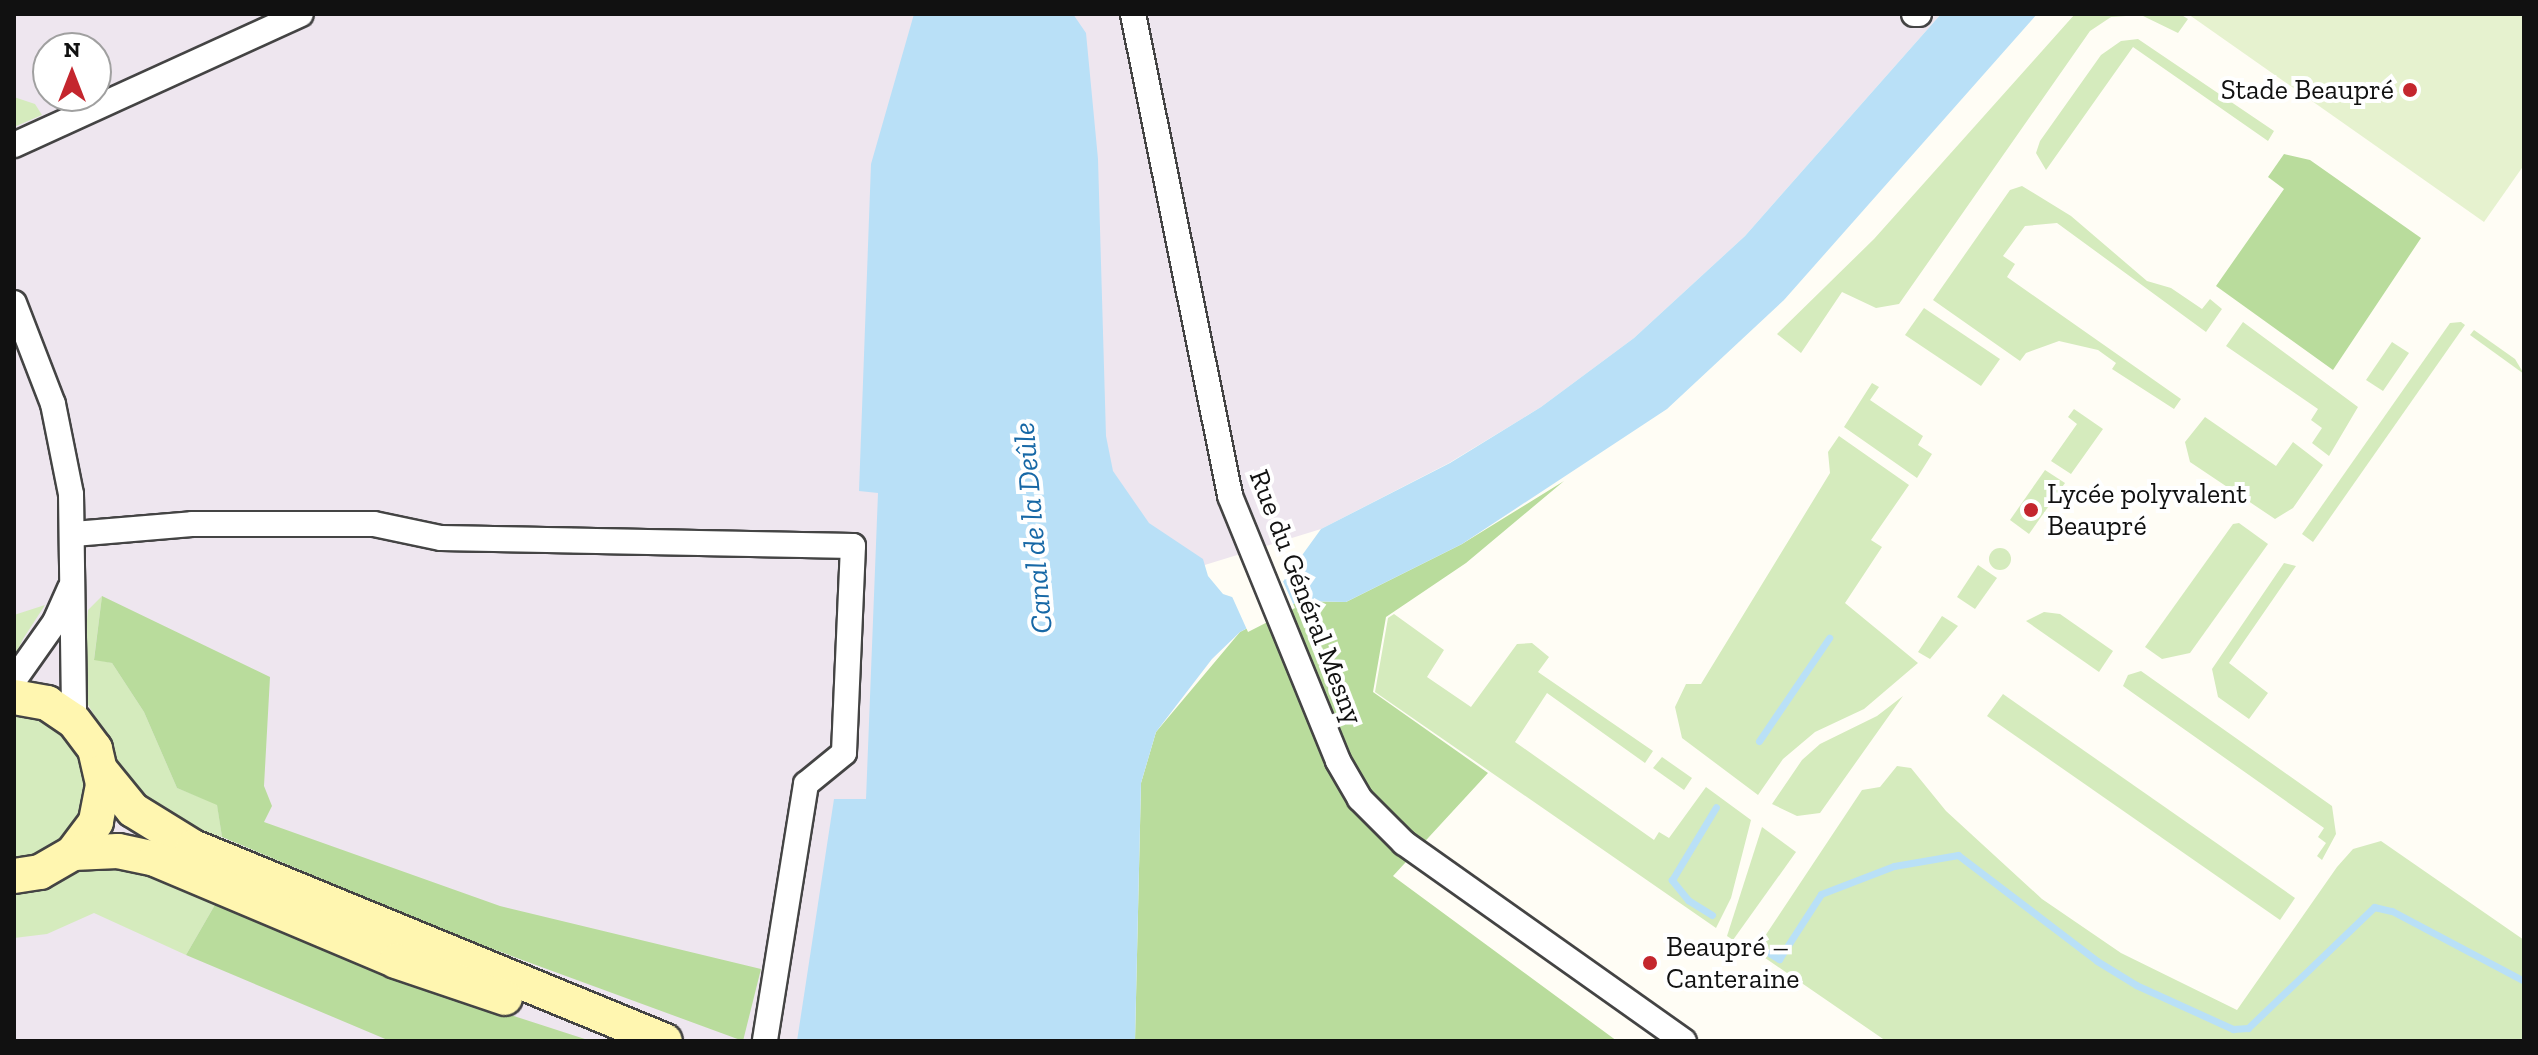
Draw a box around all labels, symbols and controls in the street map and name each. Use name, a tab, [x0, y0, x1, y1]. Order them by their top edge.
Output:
north arrow	[32, 32, 112, 112]
text: N	[64, 36, 80, 63]
place label: Stade Beaupré	[2221, 73, 2394, 107]
marker: Stade Beaupré	[2401, 81, 2419, 99]
water label: Canal de la Deûle	[1006, 421, 1060, 635]
street label: Rue du Général Mesny	[1242, 465, 1370, 729]
place label: Lycée polyvalent Beaupré	[2047, 477, 2247, 543]
marker: Lycée polyvalent Beaupré	[2022, 501, 2040, 519]
place label: Beaupré – Canteraine	[1666, 930, 1800, 996]
marker: Beaupré – Canteraine	[1641, 954, 1659, 972]

